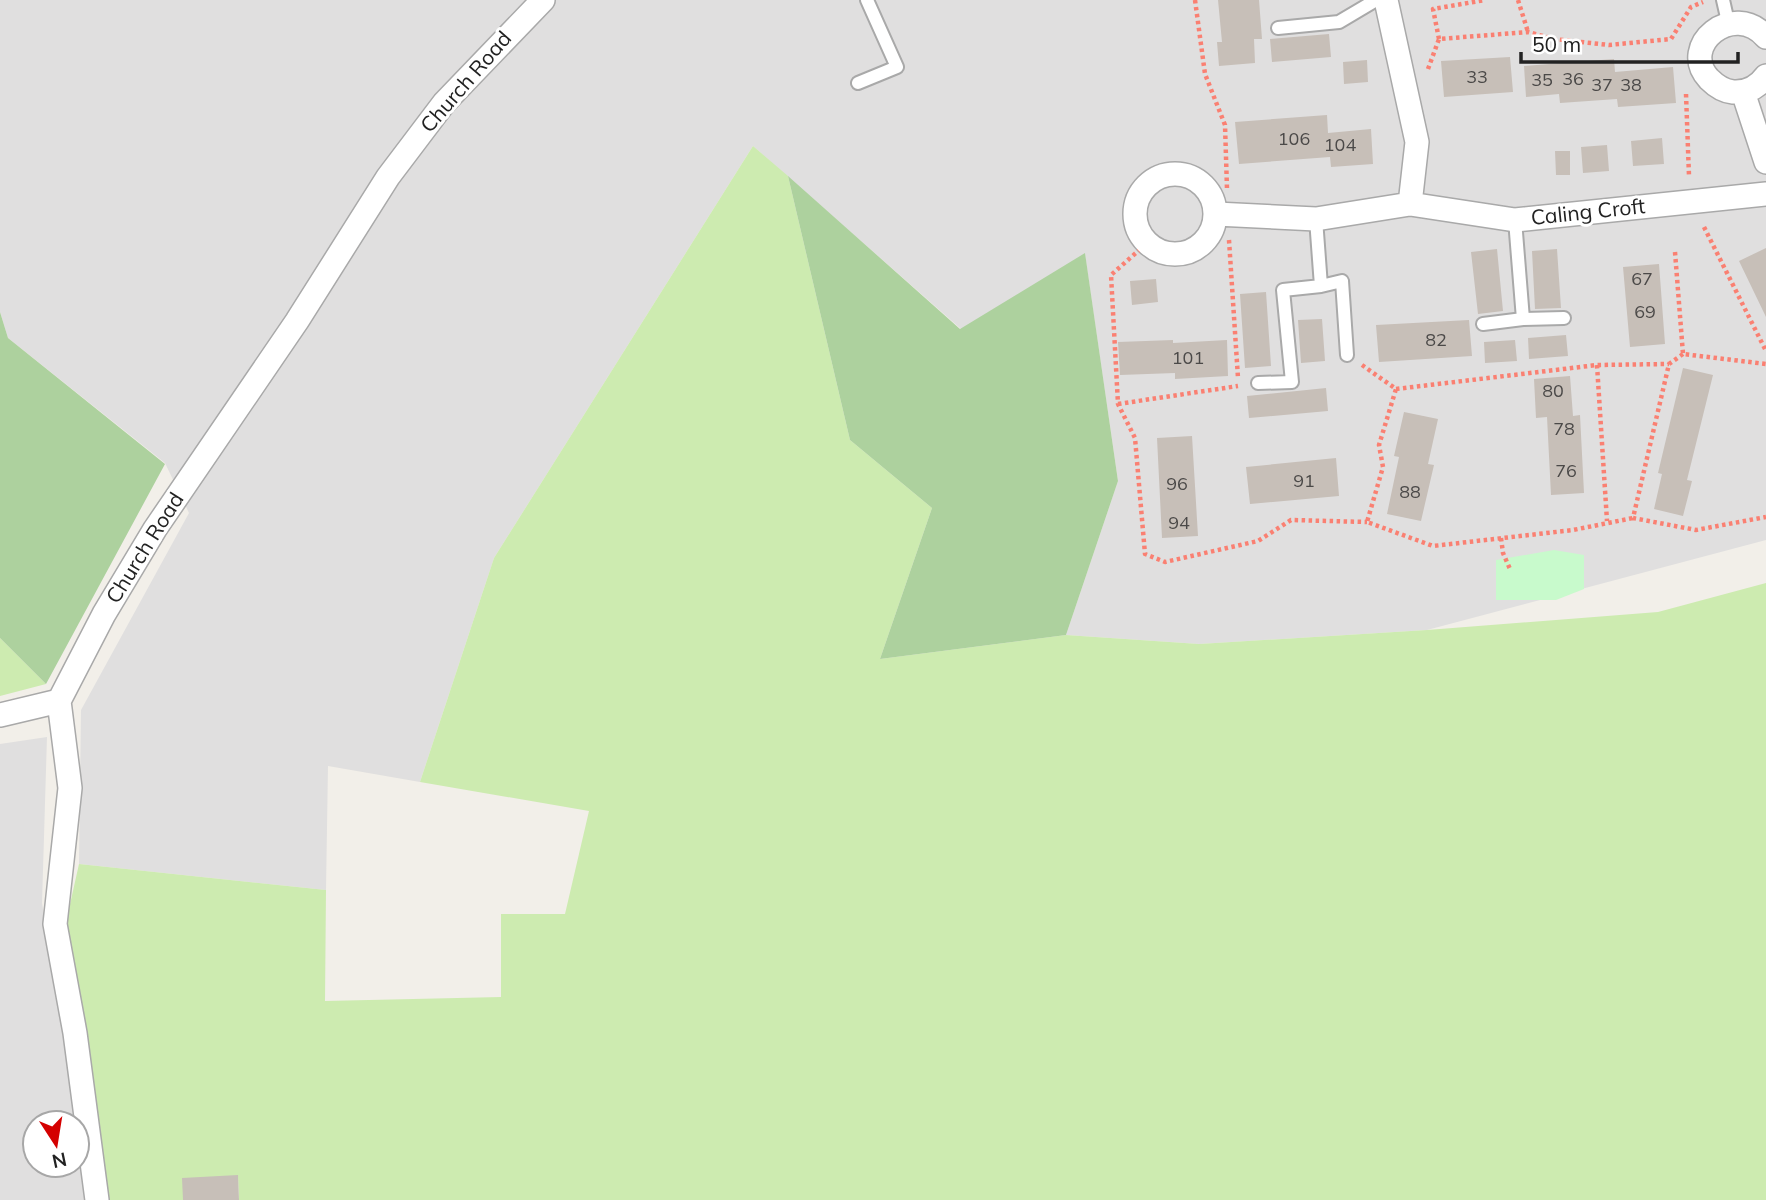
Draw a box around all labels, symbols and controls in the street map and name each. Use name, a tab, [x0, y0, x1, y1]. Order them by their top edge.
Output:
scale bar	[1521, 21, 1738, 65]
street label: Church Road	[414, 25, 516, 137]
text: 50 m	[1532, 31, 1581, 57]
house number: 33	[1466, 65, 1488, 88]
house number: 36	[1562, 67, 1584, 90]
house number: 35	[1531, 68, 1553, 91]
house number: 37	[1591, 73, 1613, 96]
house number: 38	[1620, 73, 1642, 96]
house number: 106	[1278, 127, 1310, 150]
house number: 104	[1324, 133, 1356, 156]
street label: Caling Croft	[1529, 192, 1646, 230]
house number: 67	[1631, 267, 1653, 290]
house number: 69	[1634, 300, 1656, 323]
house number: 82	[1425, 328, 1447, 351]
house number: 101	[1172, 346, 1204, 369]
house number: 80	[1542, 379, 1564, 402]
house number: 78	[1553, 417, 1575, 440]
house number: 76	[1555, 459, 1577, 482]
house number: 91	[1293, 469, 1315, 492]
house number: 96	[1166, 472, 1188, 495]
house number: 88	[1399, 480, 1421, 503]
street label: Church Road	[100, 487, 189, 608]
house number: 94	[1168, 511, 1190, 534]
north arrow	[21, 1109, 91, 1179]
text: N	[50, 1147, 69, 1174]

